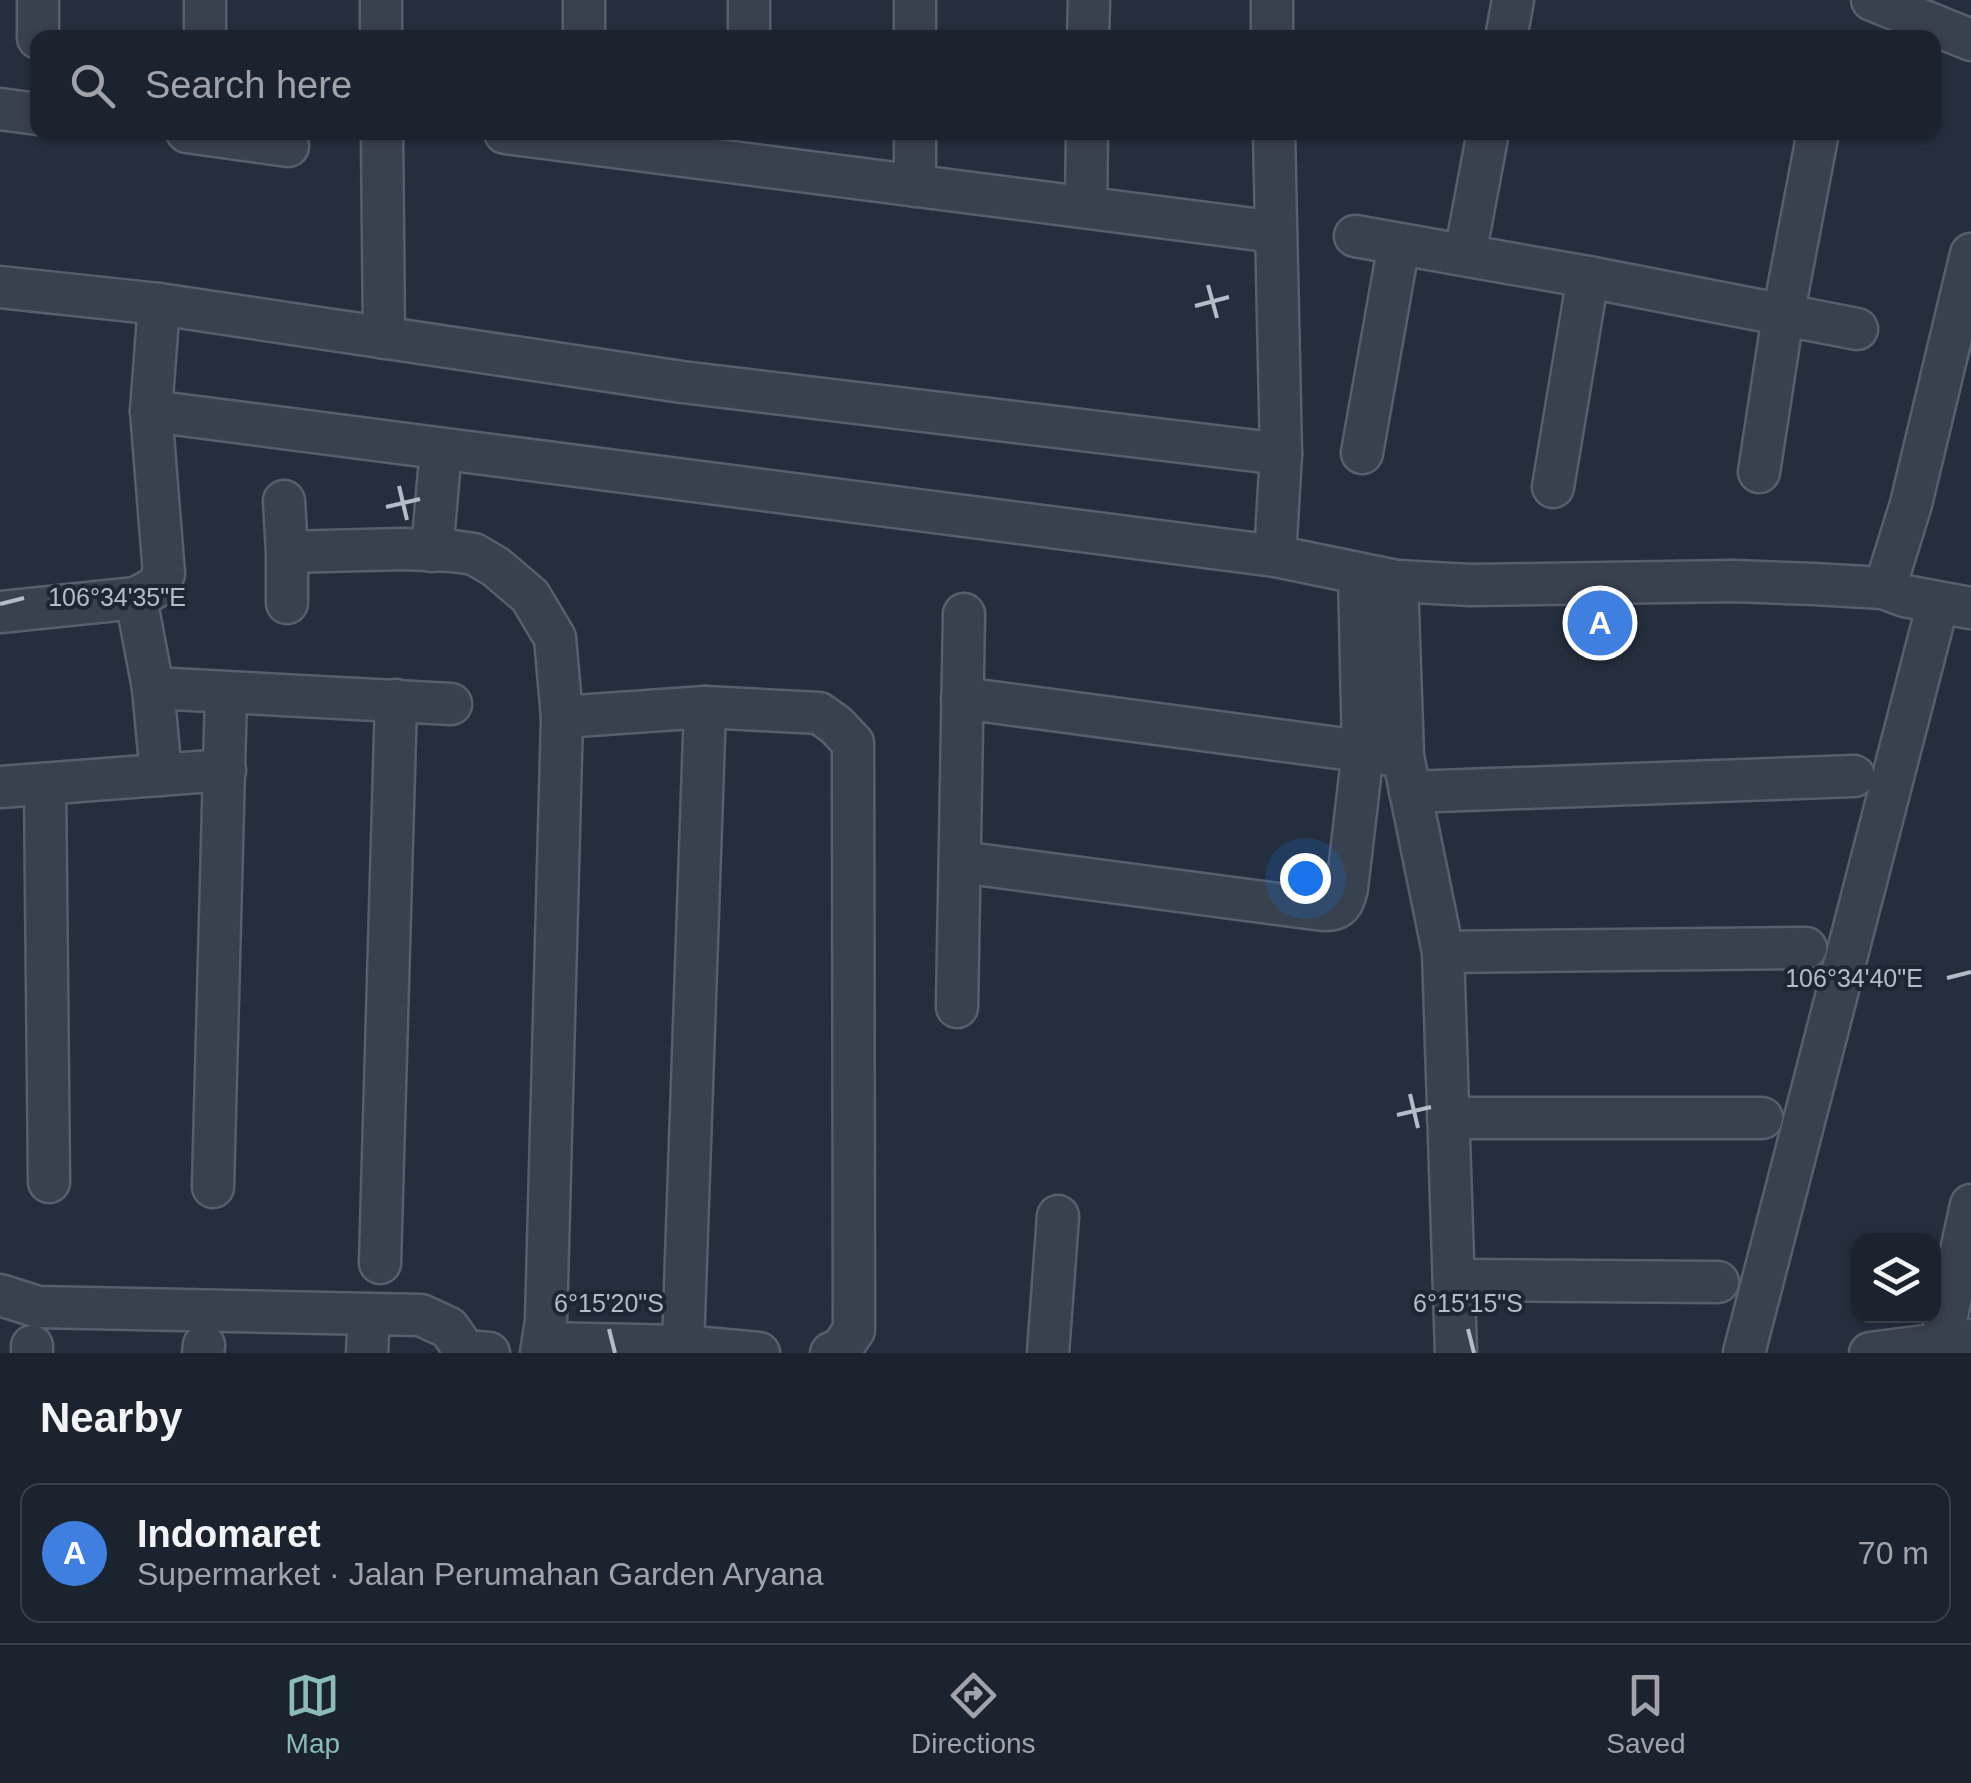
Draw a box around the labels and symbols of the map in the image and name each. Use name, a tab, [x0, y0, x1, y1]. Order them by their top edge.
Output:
text: 106°34'35"E	[48, 583, 186, 611]
pin: A	[1568, 586, 1632, 660]
your location	[1280, 853, 1331, 904]
text: 106°34'40"E	[1785, 964, 1923, 992]
text: 6°15'20"S	[554, 1289, 664, 1317]
text: 6°15'15"S	[1413, 1289, 1523, 1317]

